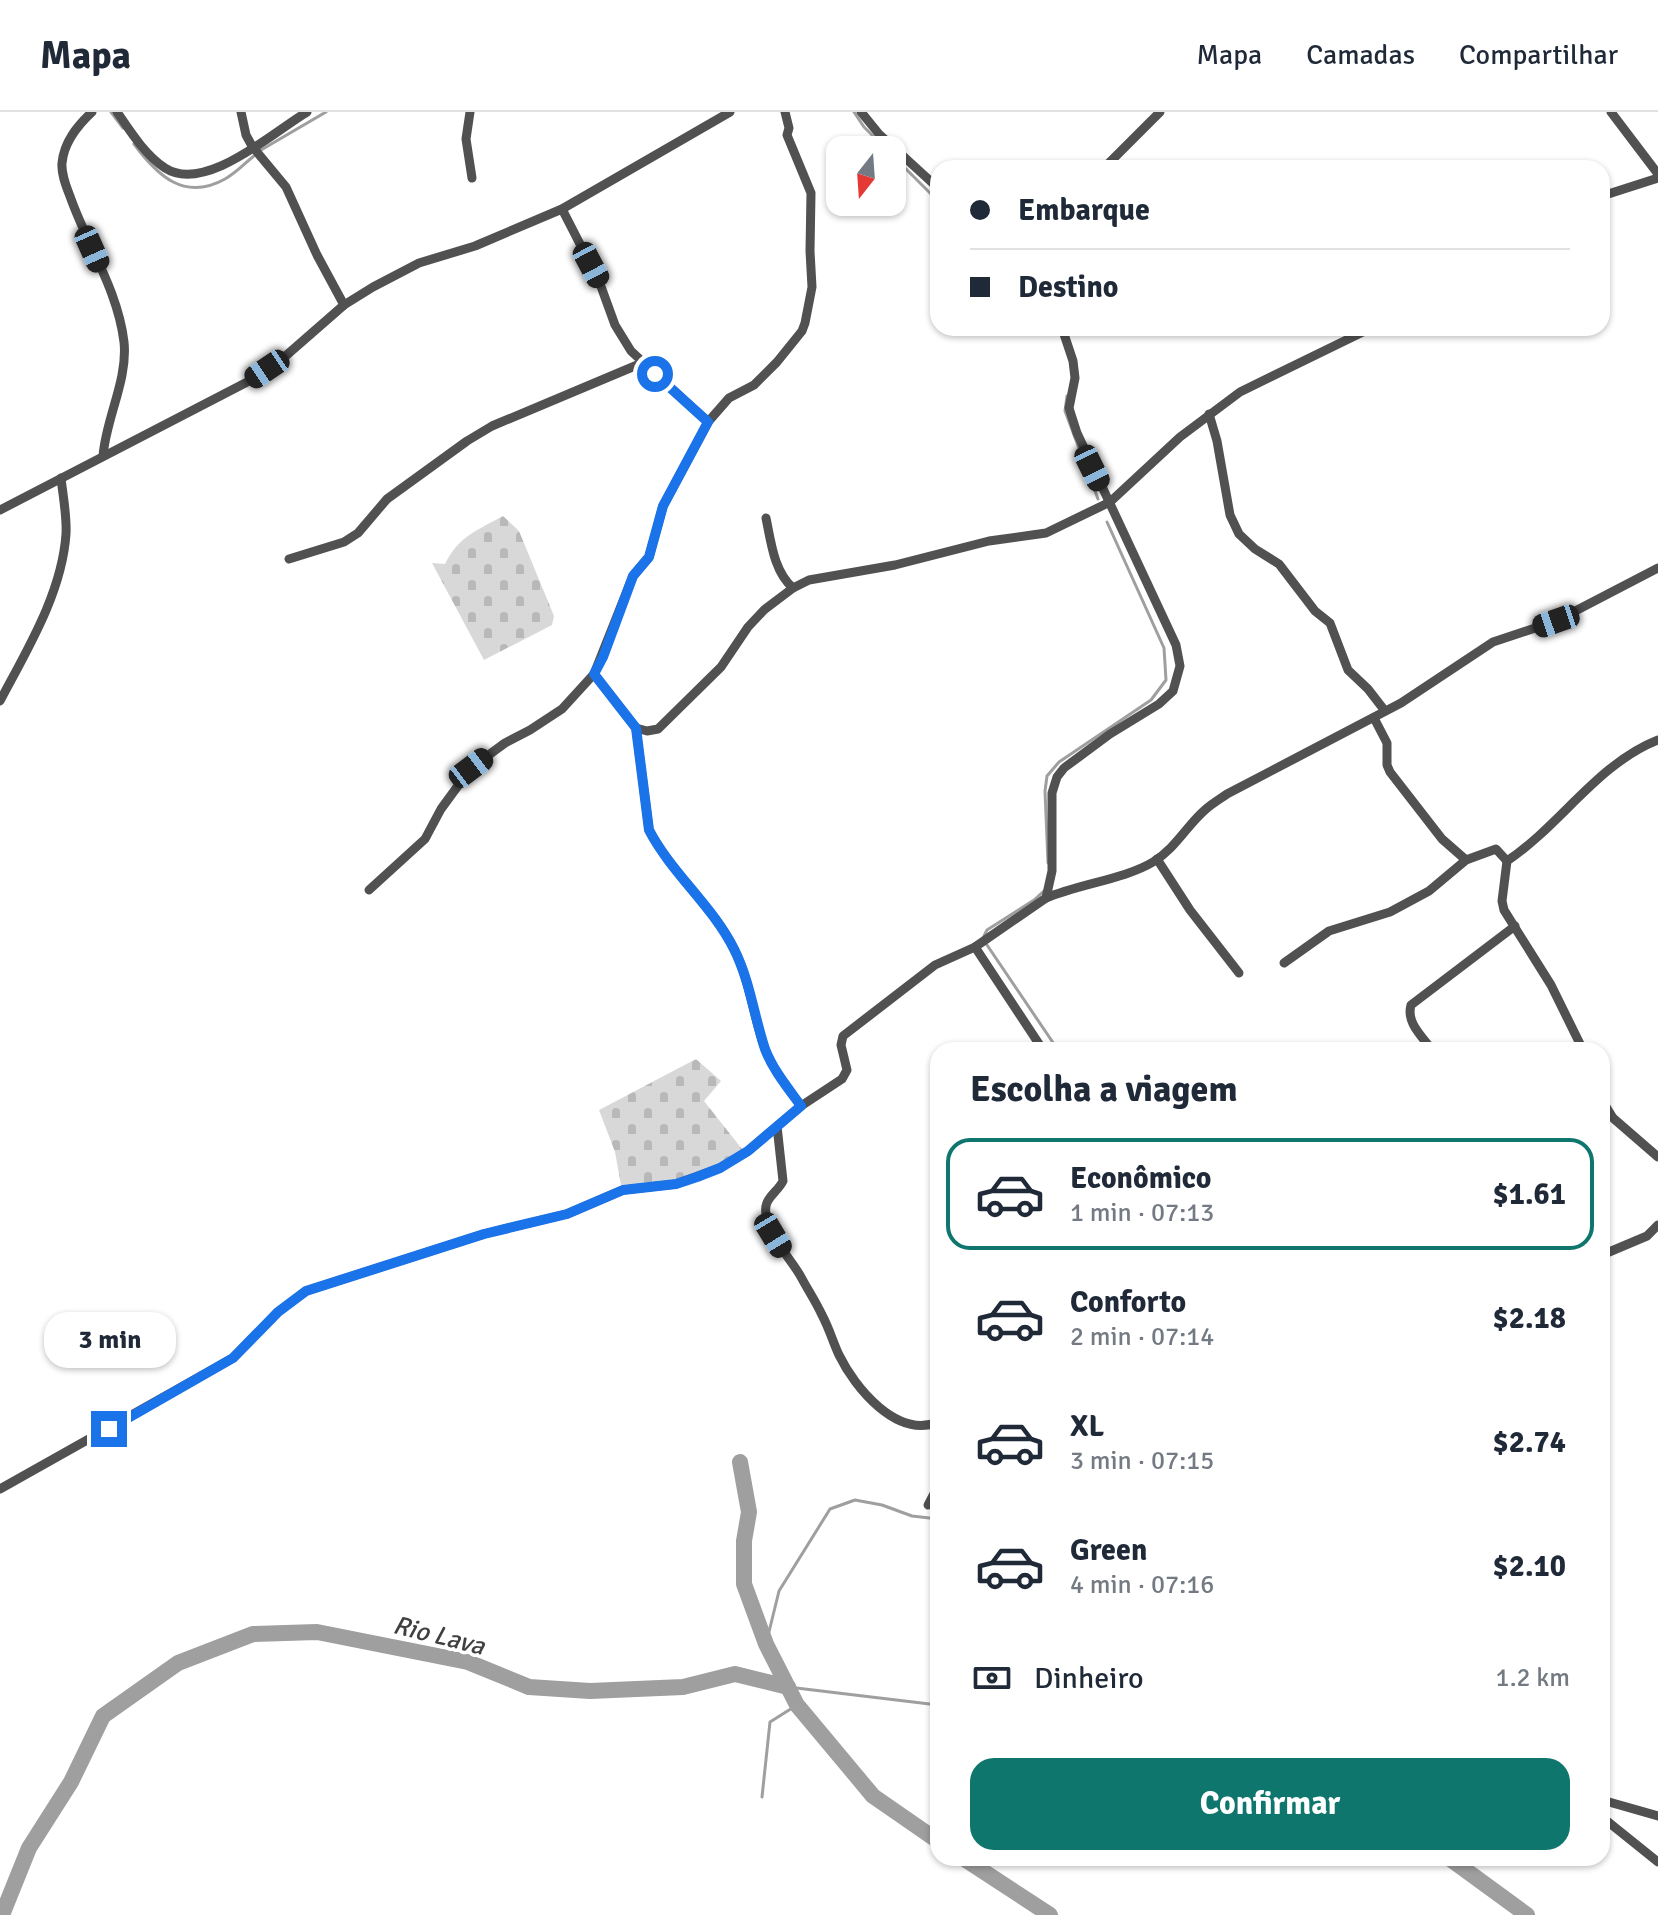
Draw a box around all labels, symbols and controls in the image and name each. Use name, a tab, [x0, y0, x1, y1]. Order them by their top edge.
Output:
text: Mapa	[40, 32, 131, 79]
text: Mapa	[1196, 38, 1262, 72]
text: Camadas	[1306, 38, 1415, 72]
text: Compartilhar	[1459, 38, 1618, 72]
north arrow	[826, 136, 906, 216]
map controls	[826, 136, 906, 216]
text: Embarque	[1018, 192, 1150, 229]
car	[71, 222, 113, 276]
car	[569, 238, 613, 292]
text: Destino	[1018, 269, 1119, 306]
car	[240, 346, 294, 392]
route start	[637, 356, 673, 392]
car	[1071, 441, 1113, 495]
car	[1529, 602, 1583, 640]
car	[445, 744, 497, 792]
text: Escolha a viagem	[970, 1067, 1238, 1112]
icon: car	[974, 1158, 1046, 1230]
text: Econômico	[1070, 1160, 1212, 1197]
text: $1.61	[1493, 1176, 1566, 1213]
text: 1 min · 07:13	[1070, 1197, 1214, 1229]
car	[750, 1208, 796, 1262]
icon: car	[974, 1282, 1046, 1354]
text: Conforto	[1070, 1284, 1186, 1321]
text: $2.18	[1493, 1300, 1566, 1337]
callout: 3 min	[43, 1313, 175, 1369]
text: 2 min · 07:14	[1070, 1321, 1214, 1353]
text: 3 min	[79, 1324, 141, 1356]
icon: car	[974, 1406, 1046, 1478]
text: XL	[1070, 1408, 1104, 1445]
route end	[91, 1411, 127, 1447]
text: $2.74	[1493, 1424, 1566, 1461]
text: 3 min · 07:15	[1070, 1445, 1214, 1477]
icon: car	[974, 1530, 1046, 1602]
text: Green	[1070, 1532, 1147, 1569]
text: $2.10	[1493, 1548, 1566, 1585]
text: 4 min · 07:16	[1070, 1569, 1214, 1601]
water label: Rio Lava	[390, 1609, 489, 1663]
icon: cash	[970, 1656, 1014, 1700]
text: Dinheiro	[1034, 1660, 1144, 1697]
text: 1.2 km	[1496, 1662, 1570, 1694]
button: Confirmar	[970, 1758, 1570, 1850]

